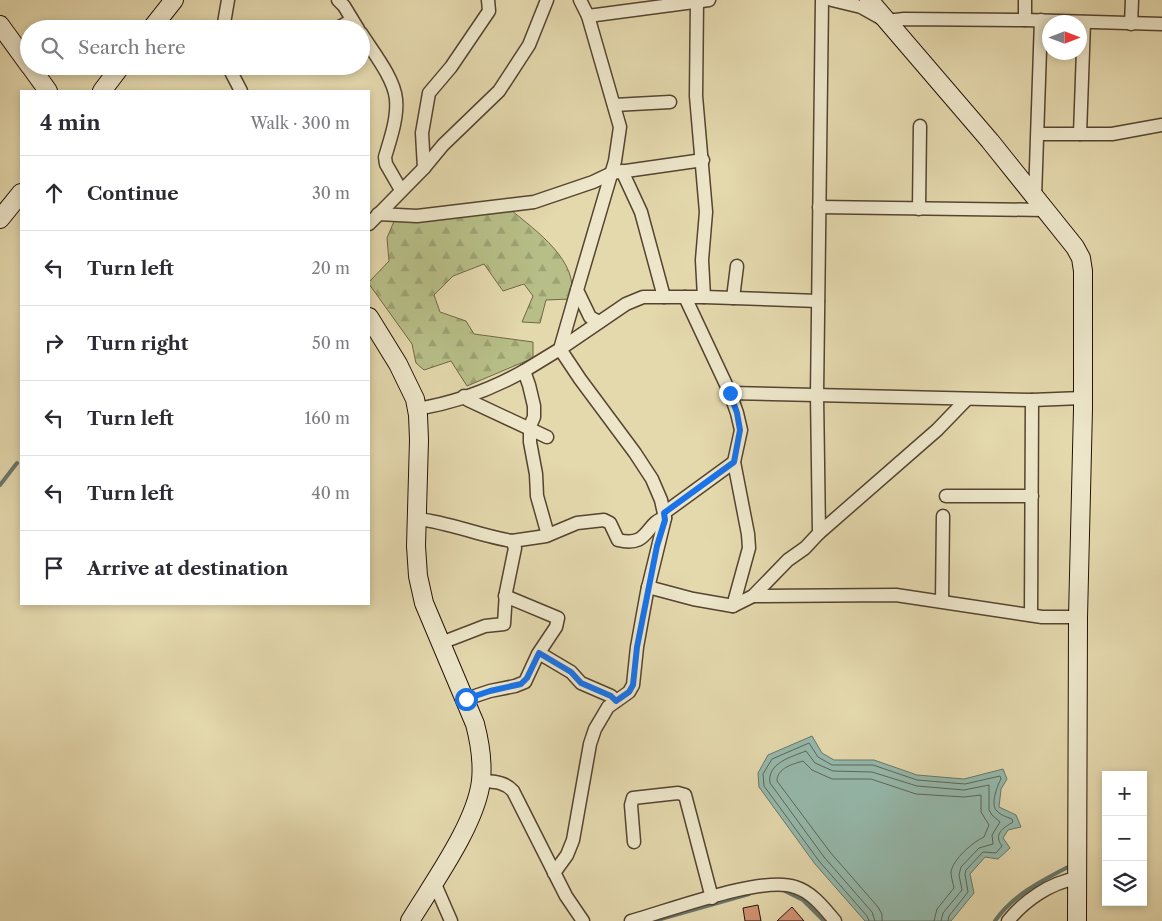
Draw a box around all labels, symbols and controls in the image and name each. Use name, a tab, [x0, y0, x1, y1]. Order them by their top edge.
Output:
north arrow	[1042, 15, 1087, 60]
search box	[20, 20, 370, 75]
icon: search	[38, 34, 66, 62]
text: Search here	[78, 36, 186, 59]
text: 4 min	[40, 110, 101, 135]
text: Walk · 300 m	[251, 113, 350, 133]
icon: ahead	[40, 179, 68, 207]
text: Continue	[87, 182, 179, 205]
text: 30 m	[312, 183, 350, 203]
icon: left	[40, 254, 68, 282]
text: Turn left	[87, 257, 174, 280]
text: 20 m	[311, 258, 350, 278]
icon: right	[40, 329, 68, 357]
text: Turn right	[87, 332, 188, 355]
text: 50 m	[312, 333, 350, 353]
route end	[719, 382, 742, 405]
icon: left	[40, 404, 68, 432]
text: Turn left	[87, 407, 174, 430]
text: 160 m	[305, 408, 350, 428]
icon: left	[40, 479, 68, 507]
text: Turn left	[87, 482, 174, 505]
text: 40 m	[311, 483, 350, 503]
icon: arrive	[40, 554, 68, 582]
text: Arrive at destination	[87, 557, 288, 580]
route start	[455, 688, 478, 711]
map controls	[1102, 771, 1147, 906]
button: +	[1102, 771, 1147, 816]
button: −	[1102, 816, 1147, 861]
button: layers	[1102, 861, 1147, 906]

